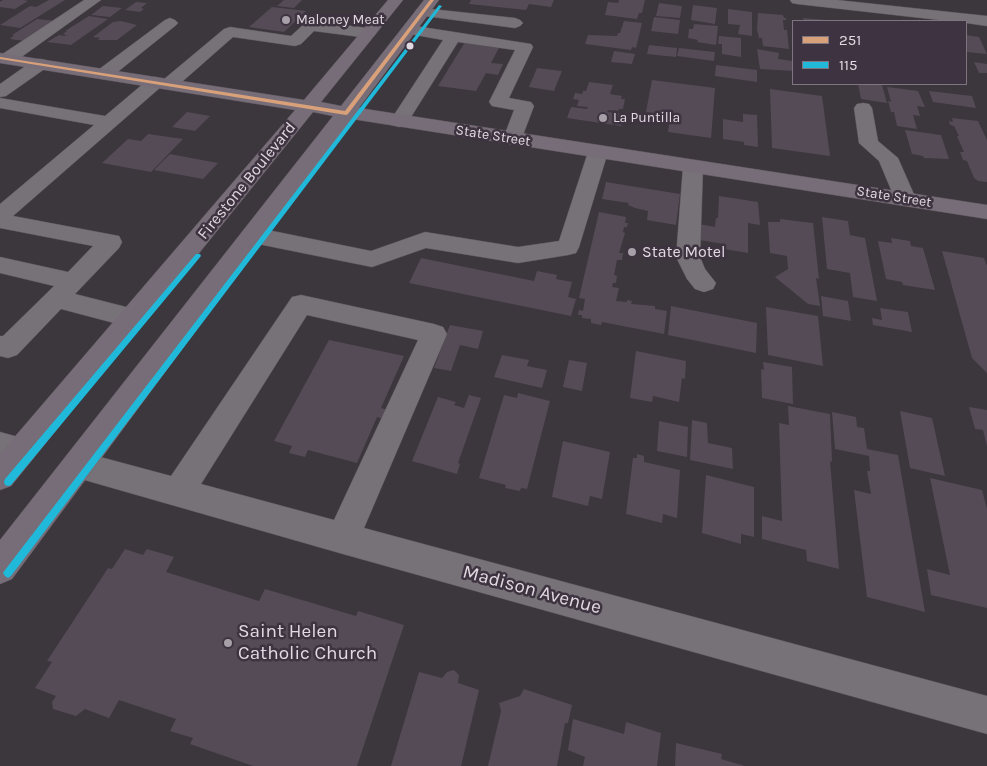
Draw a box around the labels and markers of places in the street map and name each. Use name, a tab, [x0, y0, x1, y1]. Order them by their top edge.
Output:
place label: Maloney Meat	[296, 12, 385, 28]
marker: Maloney Meat	[280, 14, 292, 26]
unlabelled marker	[405, 41, 415, 51]
place label: La Puntilla	[613, 110, 680, 126]
marker: La Puntilla	[597, 112, 609, 124]
place label: State Motel	[642, 242, 726, 262]
marker: State Motel	[626, 246, 638, 258]
place label: Saint Helen Catholic Church	[238, 621, 377, 665]
marker: Saint Helen Catholic Church	[222, 637, 234, 649]

